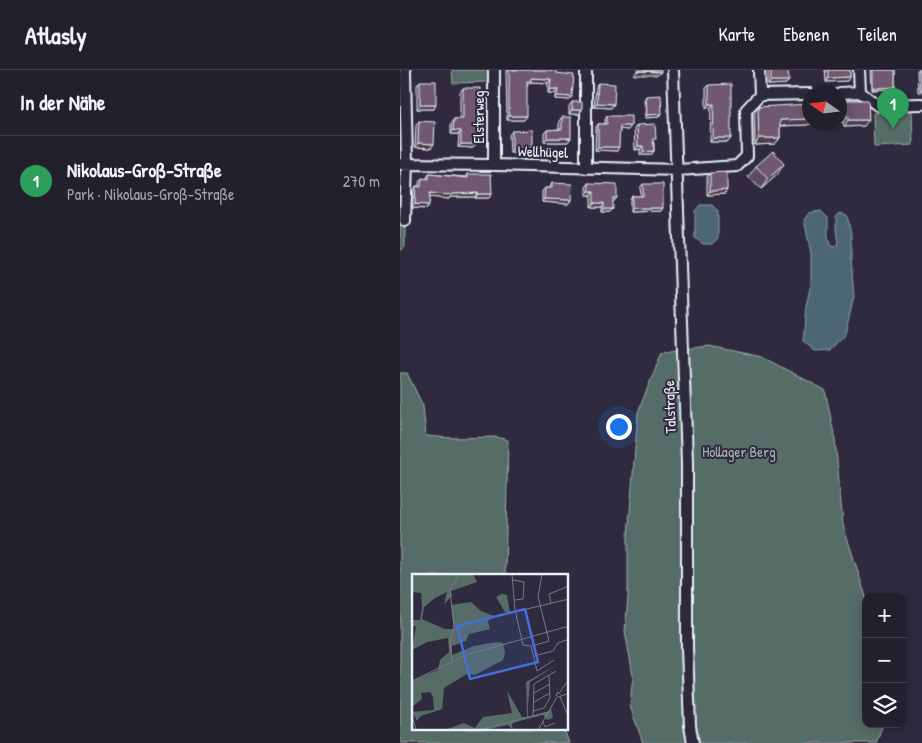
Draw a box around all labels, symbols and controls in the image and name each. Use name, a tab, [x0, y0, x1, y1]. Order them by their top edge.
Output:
text: Atlasly	[25, 19, 87, 51]
text: Karte	[719, 22, 755, 47]
text: Ebenen	[783, 22, 829, 47]
text: Teilen	[857, 22, 897, 47]
north arrow	[802, 85, 847, 130]
text: In der Nähe	[20, 88, 105, 117]
pin: 1	[877, 88, 909, 129]
street label: Elsterweg	[468, 90, 489, 143]
street label: Wellhügel	[517, 140, 569, 163]
text: Nikolaus-Groß-Straße	[67, 157, 221, 183]
text: 1	[33, 170, 39, 192]
text: 270 m	[343, 170, 380, 192]
text: Park · Nikolaus-Groß-Straße	[67, 183, 234, 205]
street label: Talstraße	[658, 380, 681, 434]
your location	[606, 414, 632, 440]
park label: Hollager Berg	[702, 441, 776, 462]
inset map	[412, 574, 569, 730]
map controls	[862, 593, 907, 728]
button: +	[862, 593, 907, 638]
button: −	[862, 638, 907, 683]
button: layers	[862, 683, 907, 728]

